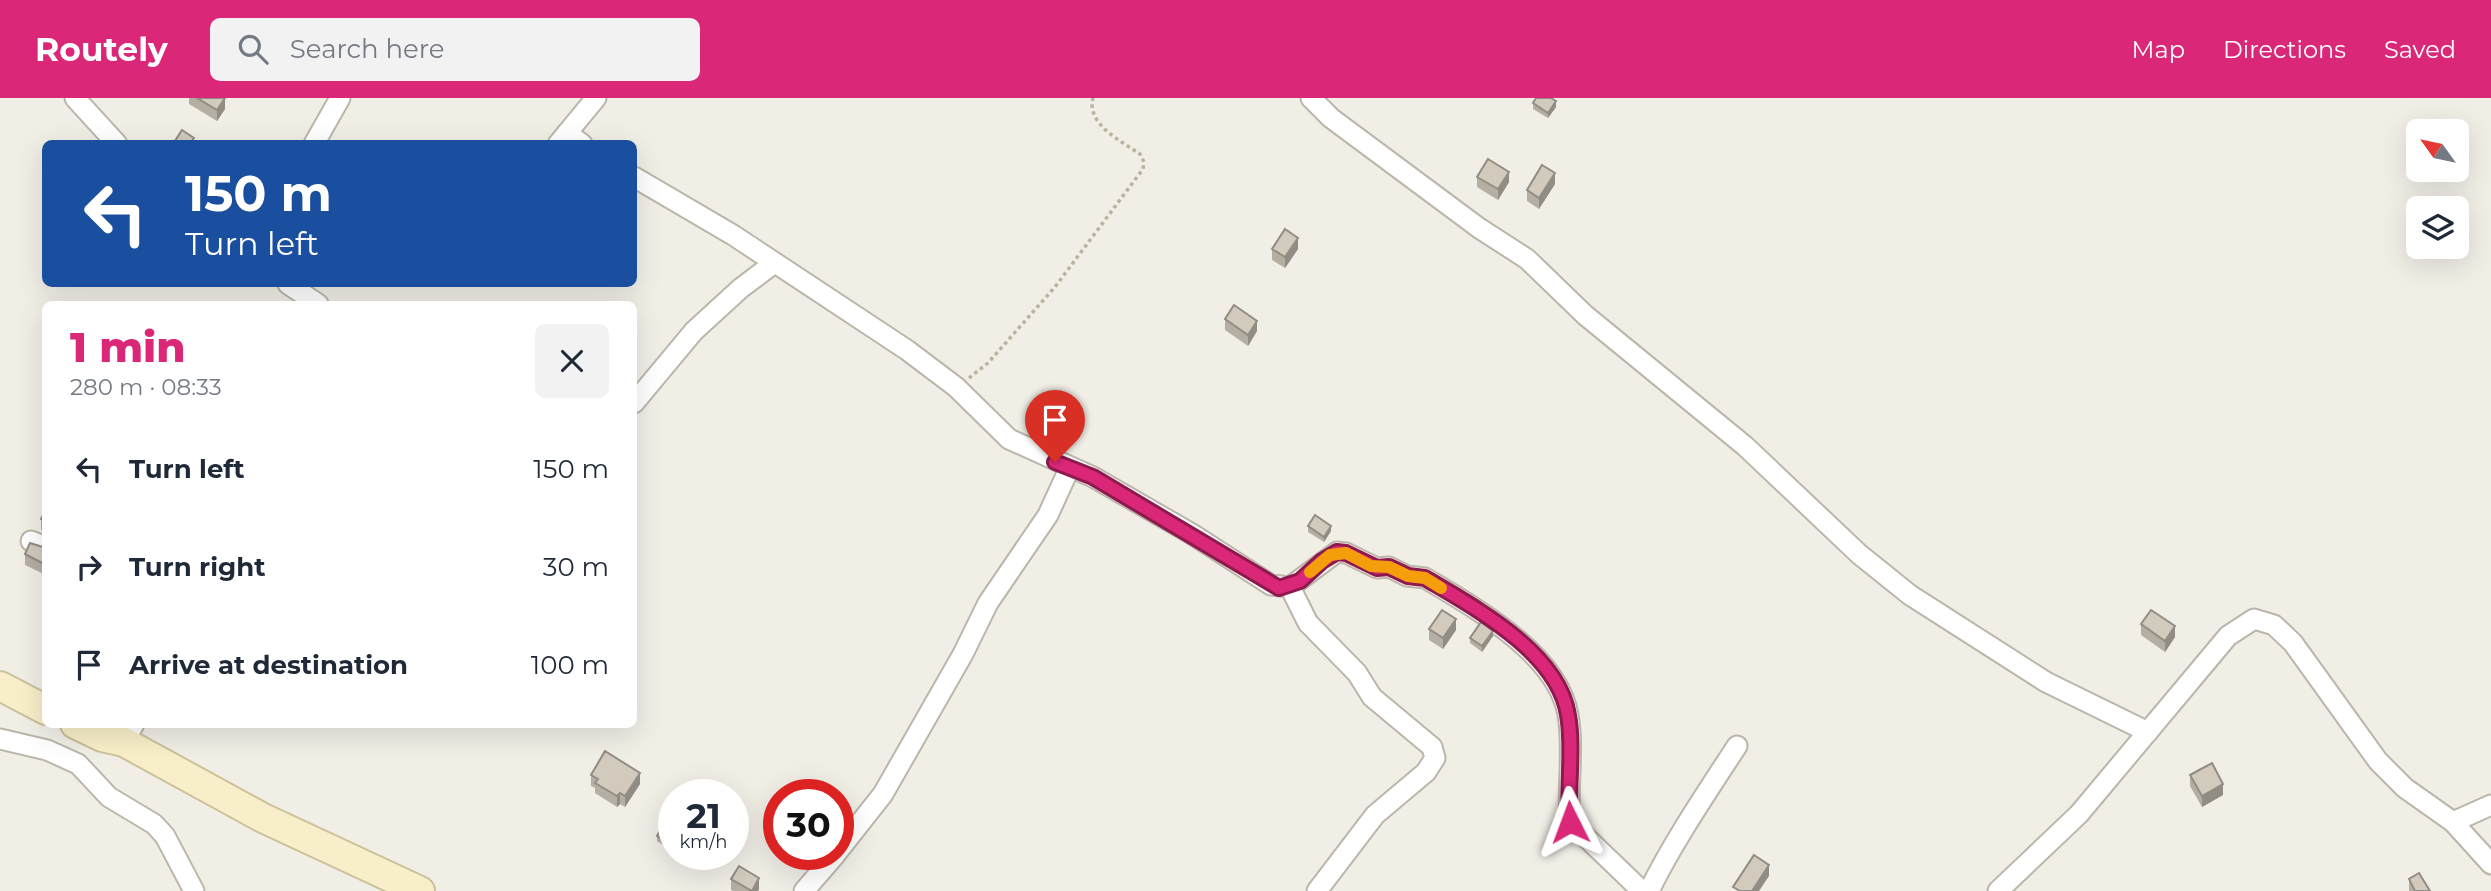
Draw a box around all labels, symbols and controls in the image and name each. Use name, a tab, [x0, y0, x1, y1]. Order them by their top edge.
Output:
search box	[210, 18, 700, 81]
text: Routely	[35, 29, 168, 69]
icon: search	[234, 30, 272, 68]
text: Search here	[290, 33, 445, 65]
text: Map	[2132, 35, 2185, 64]
text: Directions	[2223, 35, 2346, 64]
text: Saved	[2384, 35, 2456, 64]
north arrow	[2406, 119, 2469, 182]
map controls	[2406, 119, 2469, 259]
text: 150 m	[185, 164, 332, 223]
icon: left	[70, 168, 161, 259]
button: layers	[2406, 196, 2469, 259]
text: Turn left	[185, 224, 319, 263]
text: 1 min	[70, 321, 186, 373]
button: close	[535, 324, 609, 398]
text: 280 m · 08:33	[70, 373, 222, 401]
pin	[1025, 390, 1085, 462]
icon: arrive	[1036, 401, 1074, 439]
icon: left	[70, 450, 108, 488]
text: Turn left	[129, 453, 245, 485]
text: 150 m	[533, 453, 609, 485]
icon: right	[70, 548, 108, 586]
text: Turn right	[129, 551, 265, 583]
text: 30 m	[543, 551, 609, 583]
icon: arrive	[70, 646, 108, 684]
text: Arrive at destination	[129, 649, 408, 681]
text: 100 m	[531, 649, 609, 681]
speed limit sign: 30	[763, 779, 854, 870]
position arrow	[1533, 785, 1607, 859]
text: 21	[686, 794, 721, 837]
text: km/h	[679, 831, 728, 853]

